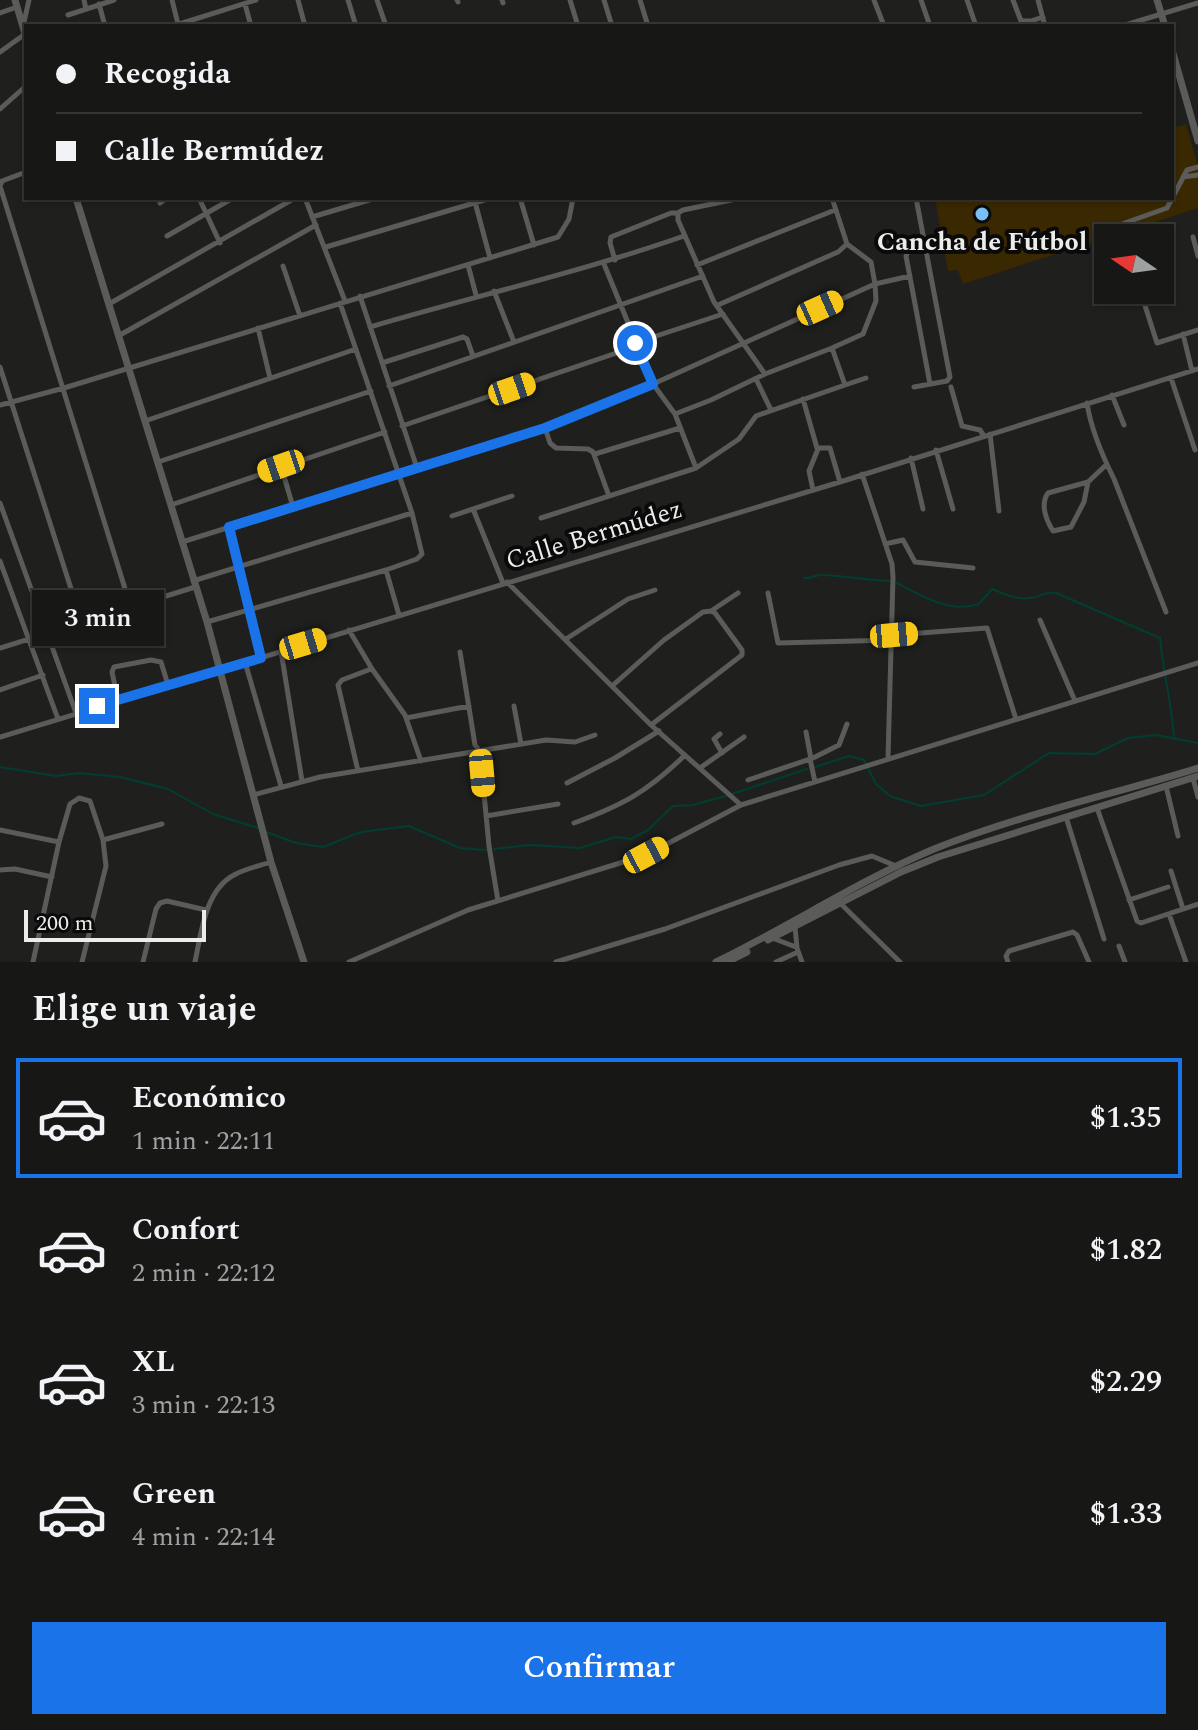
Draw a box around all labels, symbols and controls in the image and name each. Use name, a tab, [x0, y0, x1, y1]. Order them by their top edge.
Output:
text: Recogida	[104, 51, 231, 97]
text: Calle Bermúdez	[104, 128, 324, 174]
marker: Cancha de Fútbol	[973, 205, 991, 223]
place label: Cancha de Fútbol	[877, 222, 1087, 262]
north arrow	[1094, 224, 1174, 304]
map controls	[1094, 224, 1174, 304]
car	[793, 287, 847, 329]
route start	[617, 325, 653, 361]
car	[485, 370, 539, 408]
car	[254, 447, 308, 485]
street label: Calle Bermúdez	[501, 489, 687, 581]
callout: 3 min	[31, 590, 163, 646]
text: 3 min	[64, 598, 132, 638]
car	[869, 621, 919, 649]
car	[277, 626, 329, 662]
route end	[79, 688, 115, 724]
car	[468, 748, 496, 798]
car	[619, 833, 673, 877]
scale bar	[24, 906, 206, 942]
text: 200 m	[36, 907, 93, 940]
text: Elige un viaje	[32, 982, 257, 1037]
text: Económico	[132, 1075, 286, 1121]
icon: car	[36, 1082, 108, 1154]
text: $1.35	[1090, 1095, 1162, 1141]
text: 1 min · 22:11	[132, 1121, 275, 1161]
text: Confort	[132, 1207, 240, 1253]
icon: car	[36, 1214, 108, 1286]
text: $1.82	[1090, 1227, 1162, 1273]
text: 2 min · 22:12	[132, 1253, 275, 1293]
text: XL	[132, 1339, 175, 1385]
icon: car	[36, 1346, 108, 1418]
text: $2.29	[1090, 1359, 1162, 1405]
text: 3 min · 22:13	[132, 1385, 275, 1425]
text: Green	[132, 1471, 216, 1517]
icon: car	[36, 1478, 108, 1550]
text: $1.33	[1090, 1491, 1162, 1537]
text: 4 min · 22:14	[132, 1517, 275, 1557]
button: Confirmar	[32, 1622, 1166, 1714]

